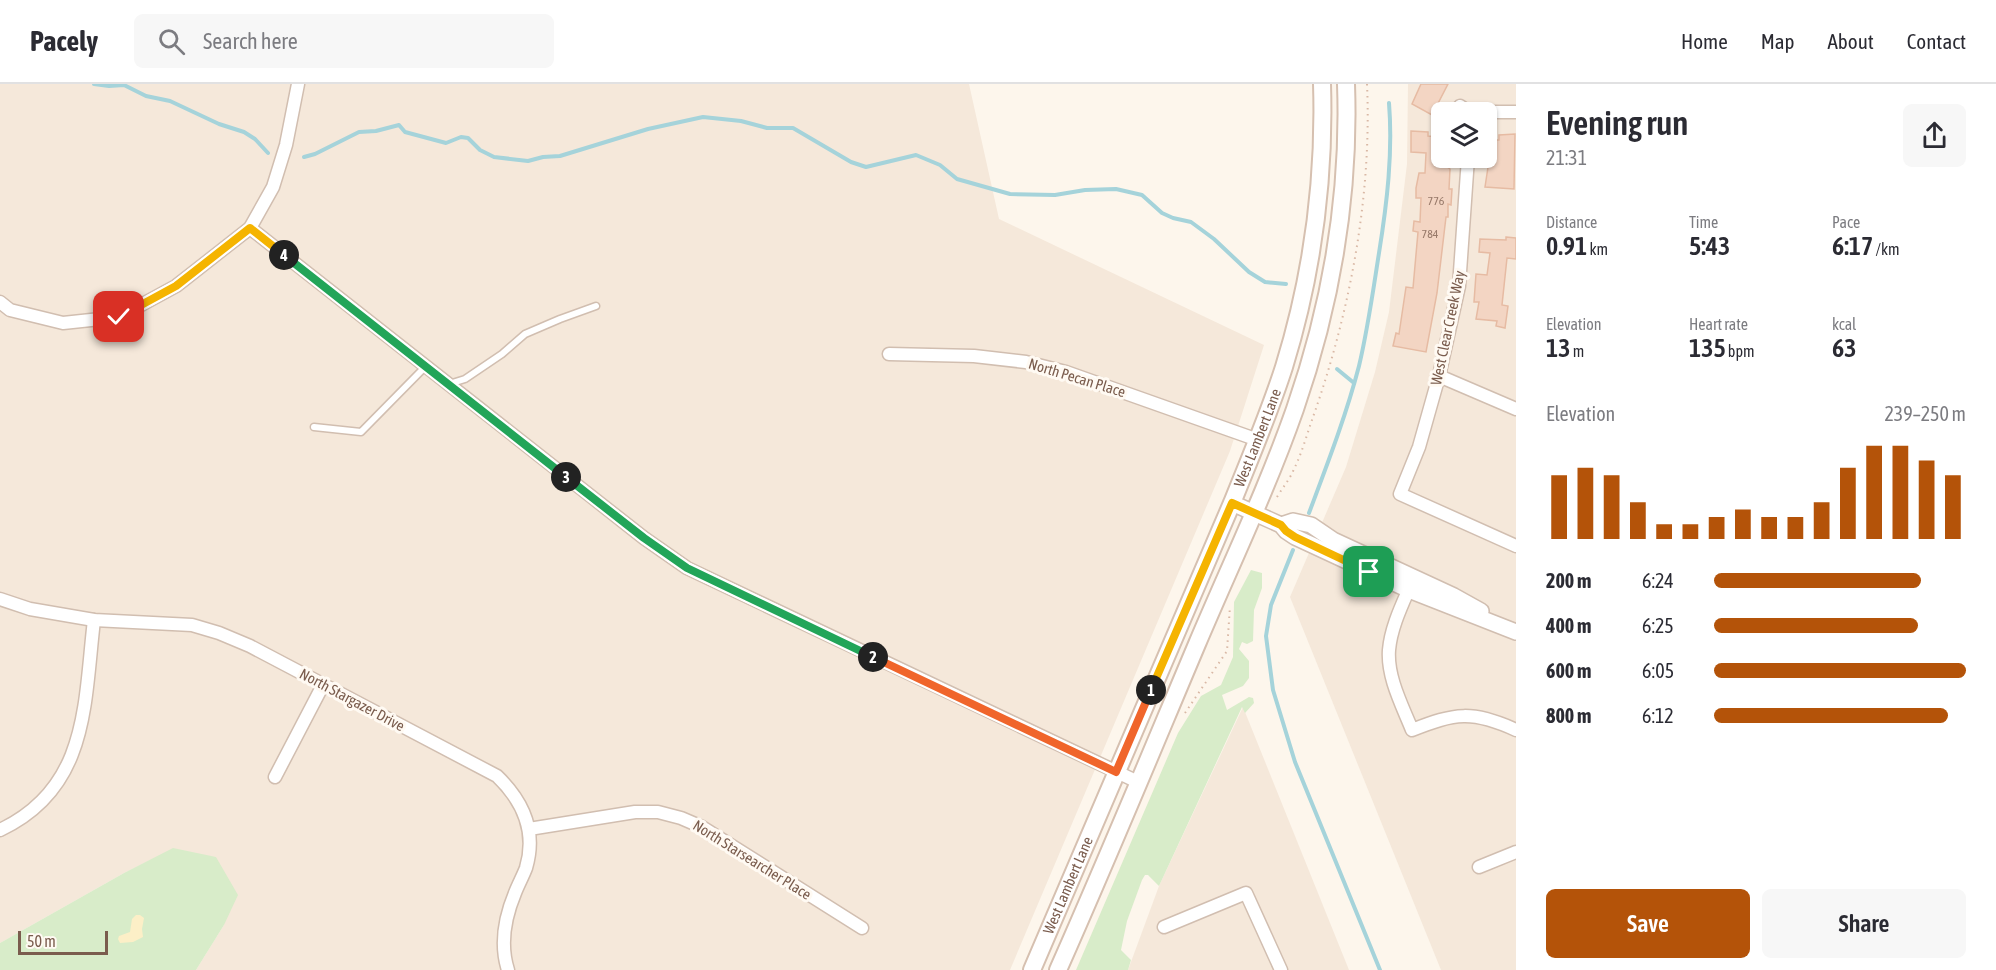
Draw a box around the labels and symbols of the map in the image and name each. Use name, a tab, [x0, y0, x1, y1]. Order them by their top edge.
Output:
house number: 776	[1428, 194, 1445, 208]
house number: 784	[1422, 227, 1439, 241]
pin: 4	[269, 240, 299, 270]
street label: West Clear Creek Way	[1427, 269, 1468, 387]
pin	[93, 291, 144, 342]
street label: North Pecan Place	[1027, 355, 1128, 400]
street label: West Lambert Lane	[1230, 386, 1284, 489]
pin: 3	[551, 462, 581, 492]
pin	[1343, 546, 1394, 597]
pin: 2	[858, 642, 888, 672]
street label: North Stargazer Drive	[297, 665, 408, 734]
pin: 1	[1136, 675, 1166, 705]
street label: North Starsearcher Place	[690, 816, 815, 903]
street label: West Lambert Lane	[1039, 834, 1096, 936]
scale bar	[18, 928, 108, 956]

